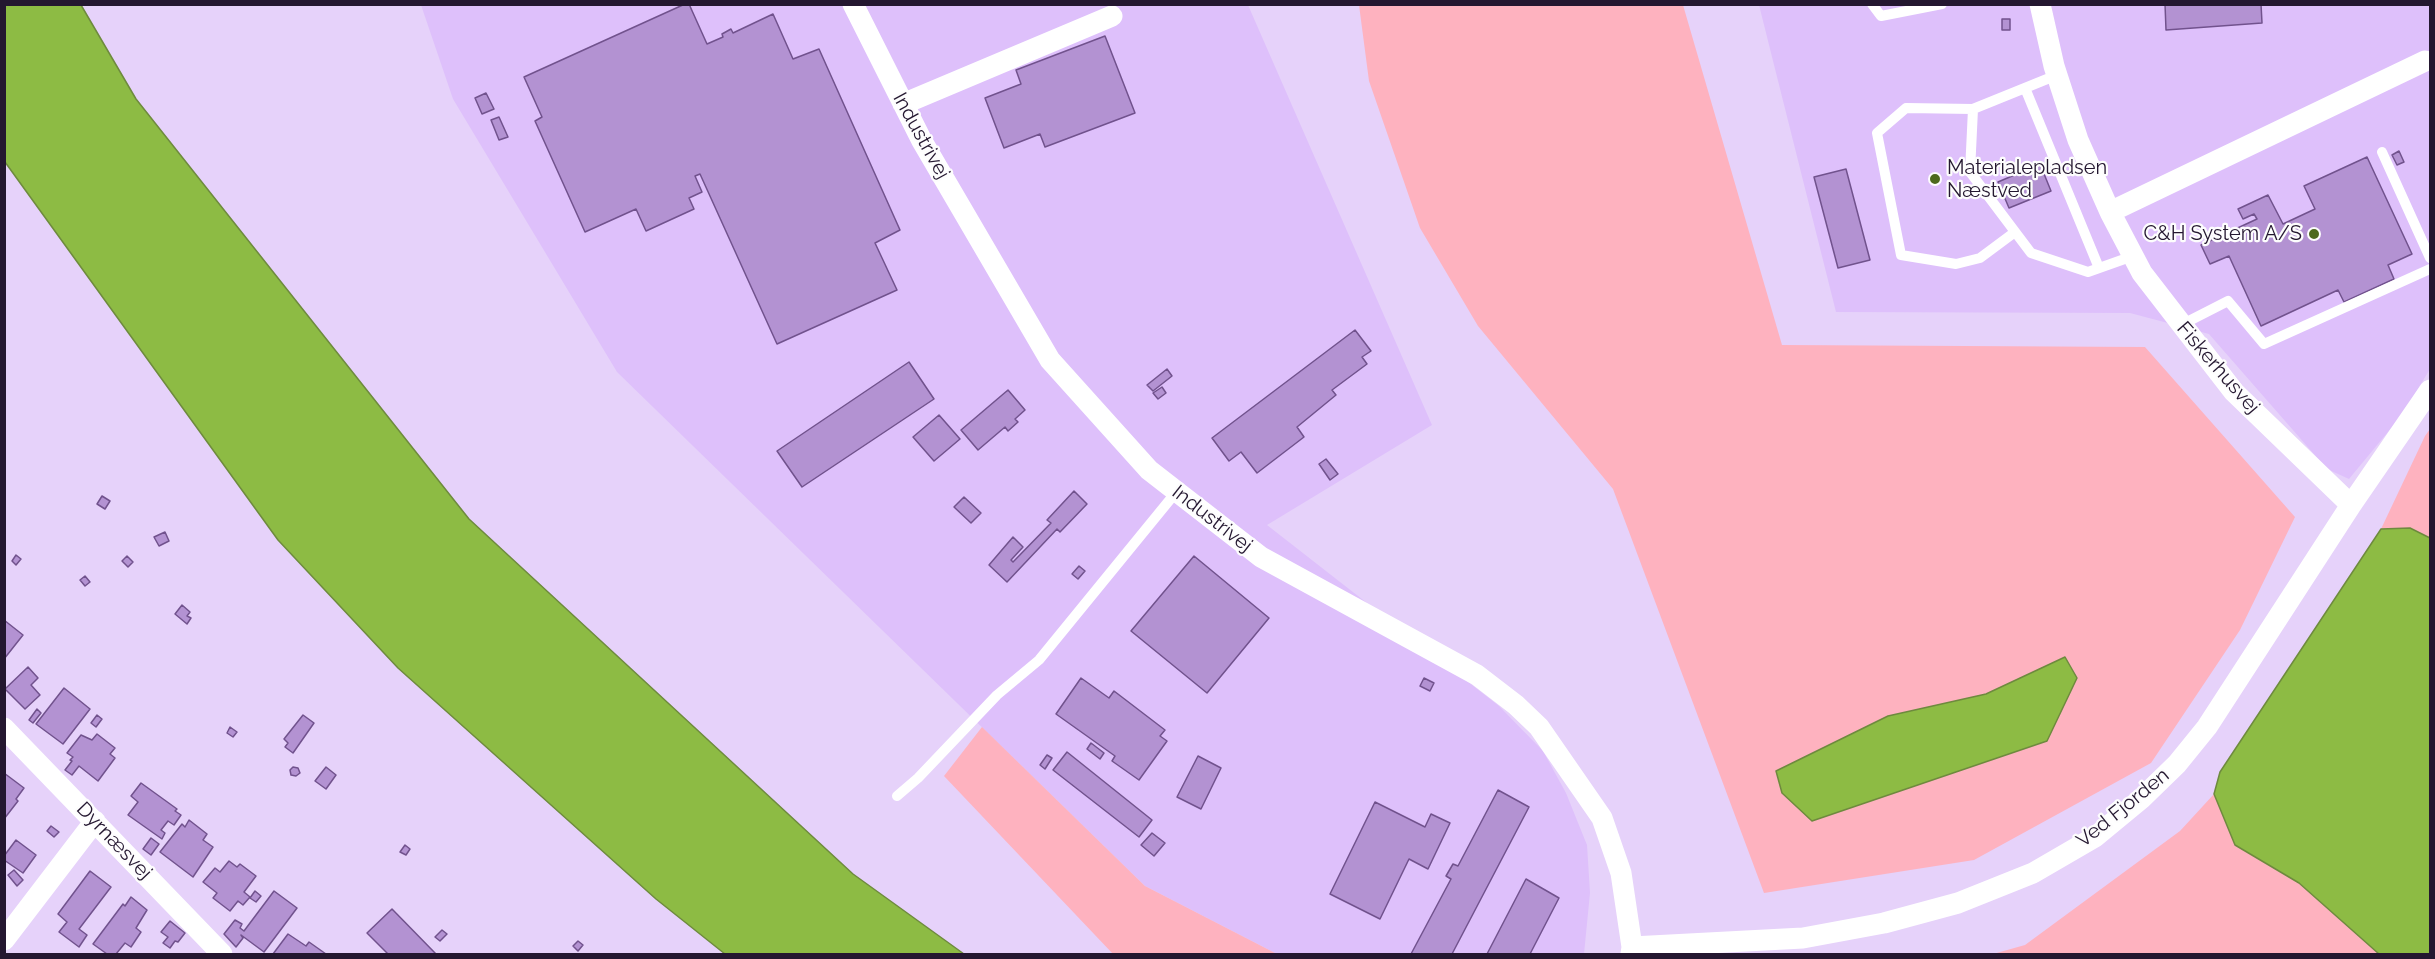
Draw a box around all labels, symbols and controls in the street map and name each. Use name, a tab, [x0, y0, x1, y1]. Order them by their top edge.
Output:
street label: Industrivej	[887, 89, 955, 183]
place label: Materialepladsen Næstved	[1947, 156, 2107, 203]
marker: Materialepladsen Næstved	[1928, 172, 1942, 186]
place label: C&H System A/S	[2144, 222, 2302, 246]
marker: C&H System A/S	[2307, 227, 2321, 241]
street label: Fiskerhusvej	[2172, 317, 2264, 419]
street label: Industrivej	[1167, 480, 1257, 558]
street label: Ved Fjorden	[2072, 763, 2174, 853]
street label: Dyrnæsvej	[71, 797, 157, 885]

